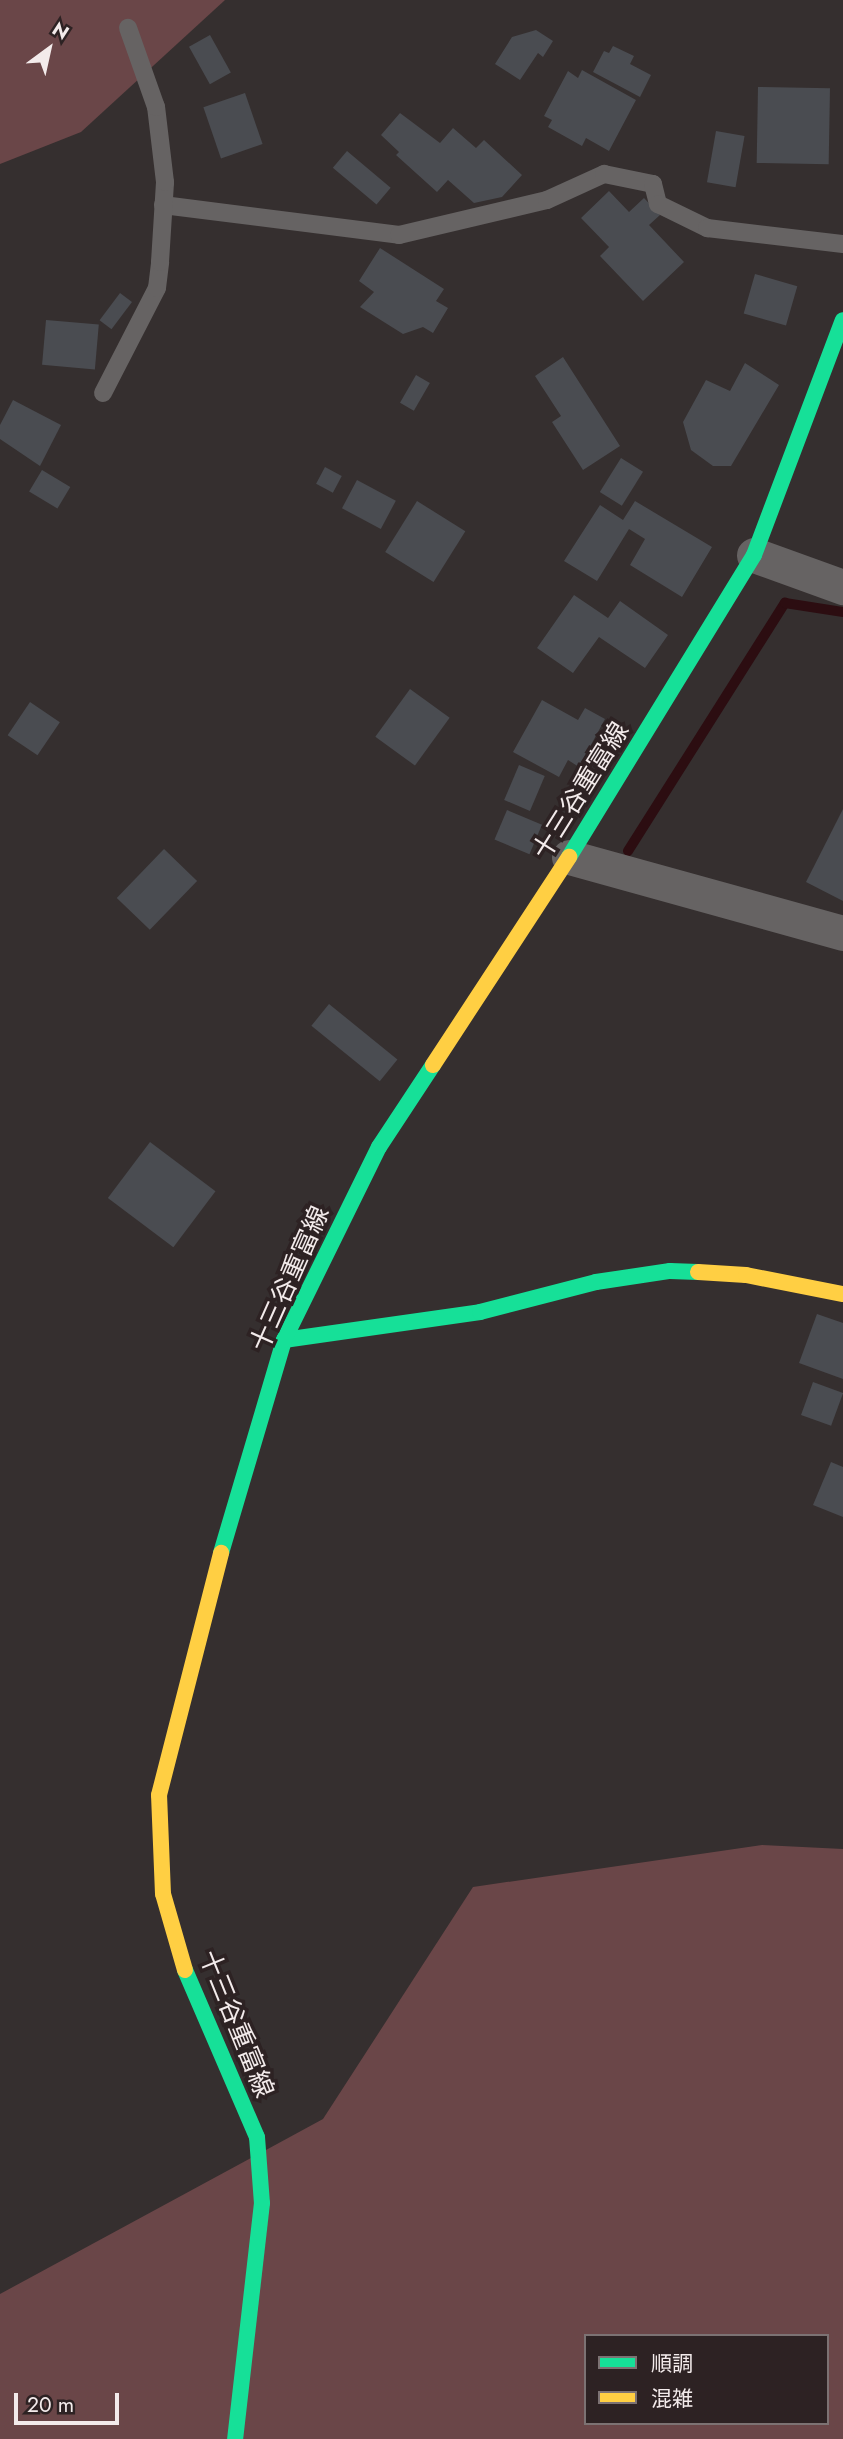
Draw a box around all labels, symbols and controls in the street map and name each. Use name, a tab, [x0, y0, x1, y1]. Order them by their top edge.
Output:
north arrow	[14, 14, 84, 84]
text: N	[47, 16, 74, 46]
street label: 十三谷重富線	[526, 717, 636, 865]
street label: 十三谷重富線	[244, 1201, 336, 1357]
street label: 十三谷重富線	[192, 1946, 280, 2102]
legend	[584, 2334, 829, 2425]
text: 順調	[651, 2349, 693, 2379]
scale bar	[18, 2380, 122, 2424]
text: 混雑	[651, 2384, 693, 2414]
text: 20 m	[27, 2390, 74, 2420]

